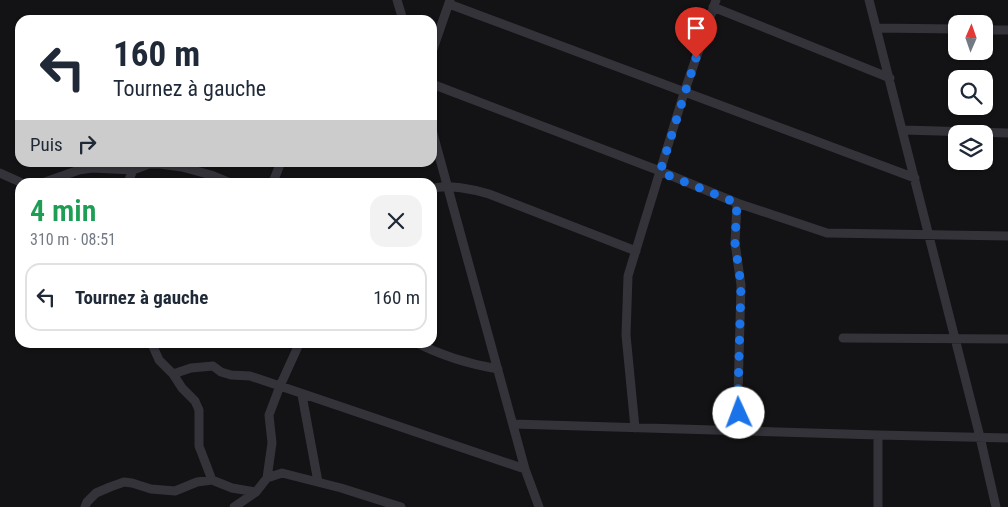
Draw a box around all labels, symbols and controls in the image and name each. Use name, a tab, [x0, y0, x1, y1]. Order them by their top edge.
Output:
pin	[675, 7, 717, 58]
icon: arrive	[682, 14, 710, 42]
north arrow	[948, 15, 992, 60]
map controls	[948, 15, 993, 170]
text: 160 m	[113, 34, 200, 75]
icon: left	[30, 35, 95, 100]
button: search	[948, 70, 993, 115]
text: Tournez à gauche	[113, 76, 266, 101]
button: layers	[948, 125, 993, 170]
icon: right	[73, 130, 101, 158]
text: Puis	[30, 133, 63, 156]
text: 4 min	[30, 193, 96, 228]
button: close	[370, 195, 422, 247]
text: 310 m · 08:51	[30, 230, 116, 249]
icon: left	[32, 283, 60, 311]
text: Tournez à gauche	[75, 286, 208, 309]
text: 160 m	[373, 286, 420, 309]
position arrow	[712, 386, 764, 438]

